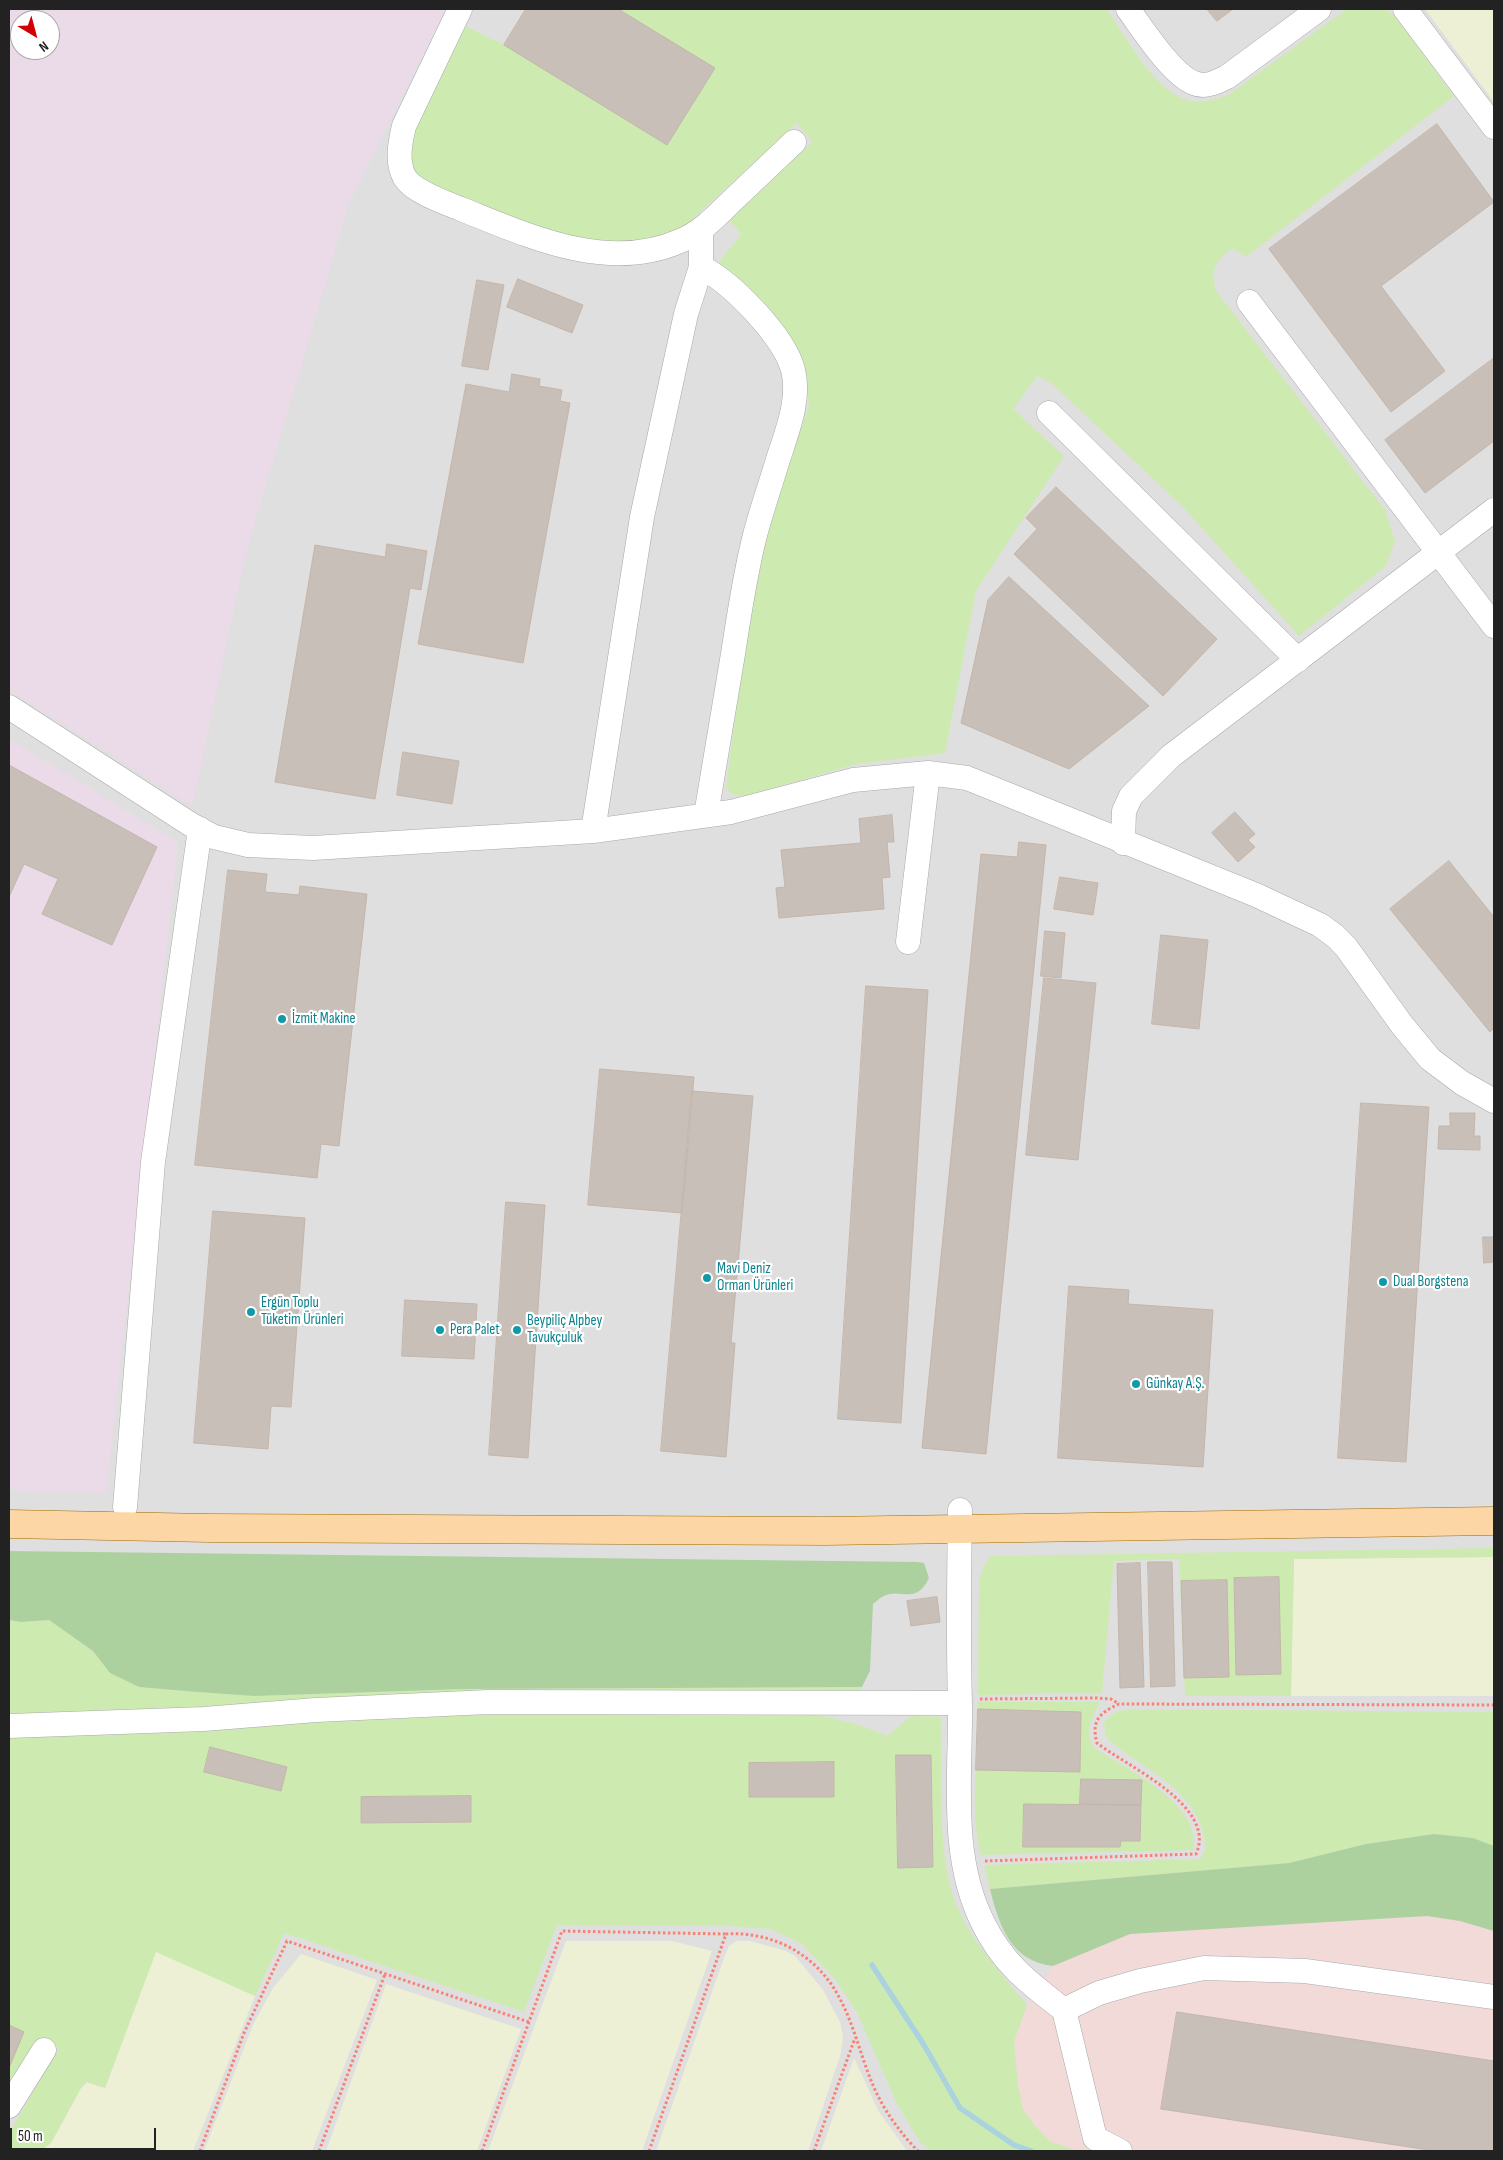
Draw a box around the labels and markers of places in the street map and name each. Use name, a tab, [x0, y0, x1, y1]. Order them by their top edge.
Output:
place label: İzmit Makine	[292, 1010, 355, 1028]
marker: İzmit Makine	[276, 1013, 288, 1025]
place label: Mavi Deniz Orman Ürünleri	[717, 1260, 793, 1295]
marker: Mavi Deniz Orman Ürünleri	[701, 1272, 713, 1284]
place label: Dual Borgstena	[1393, 1273, 1468, 1291]
marker: Dual Borgstena	[1377, 1276, 1389, 1288]
place label: Ergün Toplu Tüketim Ürünleri	[261, 1294, 343, 1329]
marker: Ergün Toplu Tüketim Ürünleri	[245, 1306, 257, 1318]
place label: Beypiliç Alpbey Tavukçuluk	[527, 1312, 602, 1347]
place label: Pera Palet	[450, 1321, 500, 1339]
marker: Pera Palet	[434, 1324, 446, 1336]
marker: Beypiliç Alpbey Tavukçuluk	[511, 1324, 523, 1336]
place label: Günkay A.Ş.	[1146, 1375, 1204, 1393]
marker: Günkay A.Ş.	[1130, 1378, 1142, 1390]

